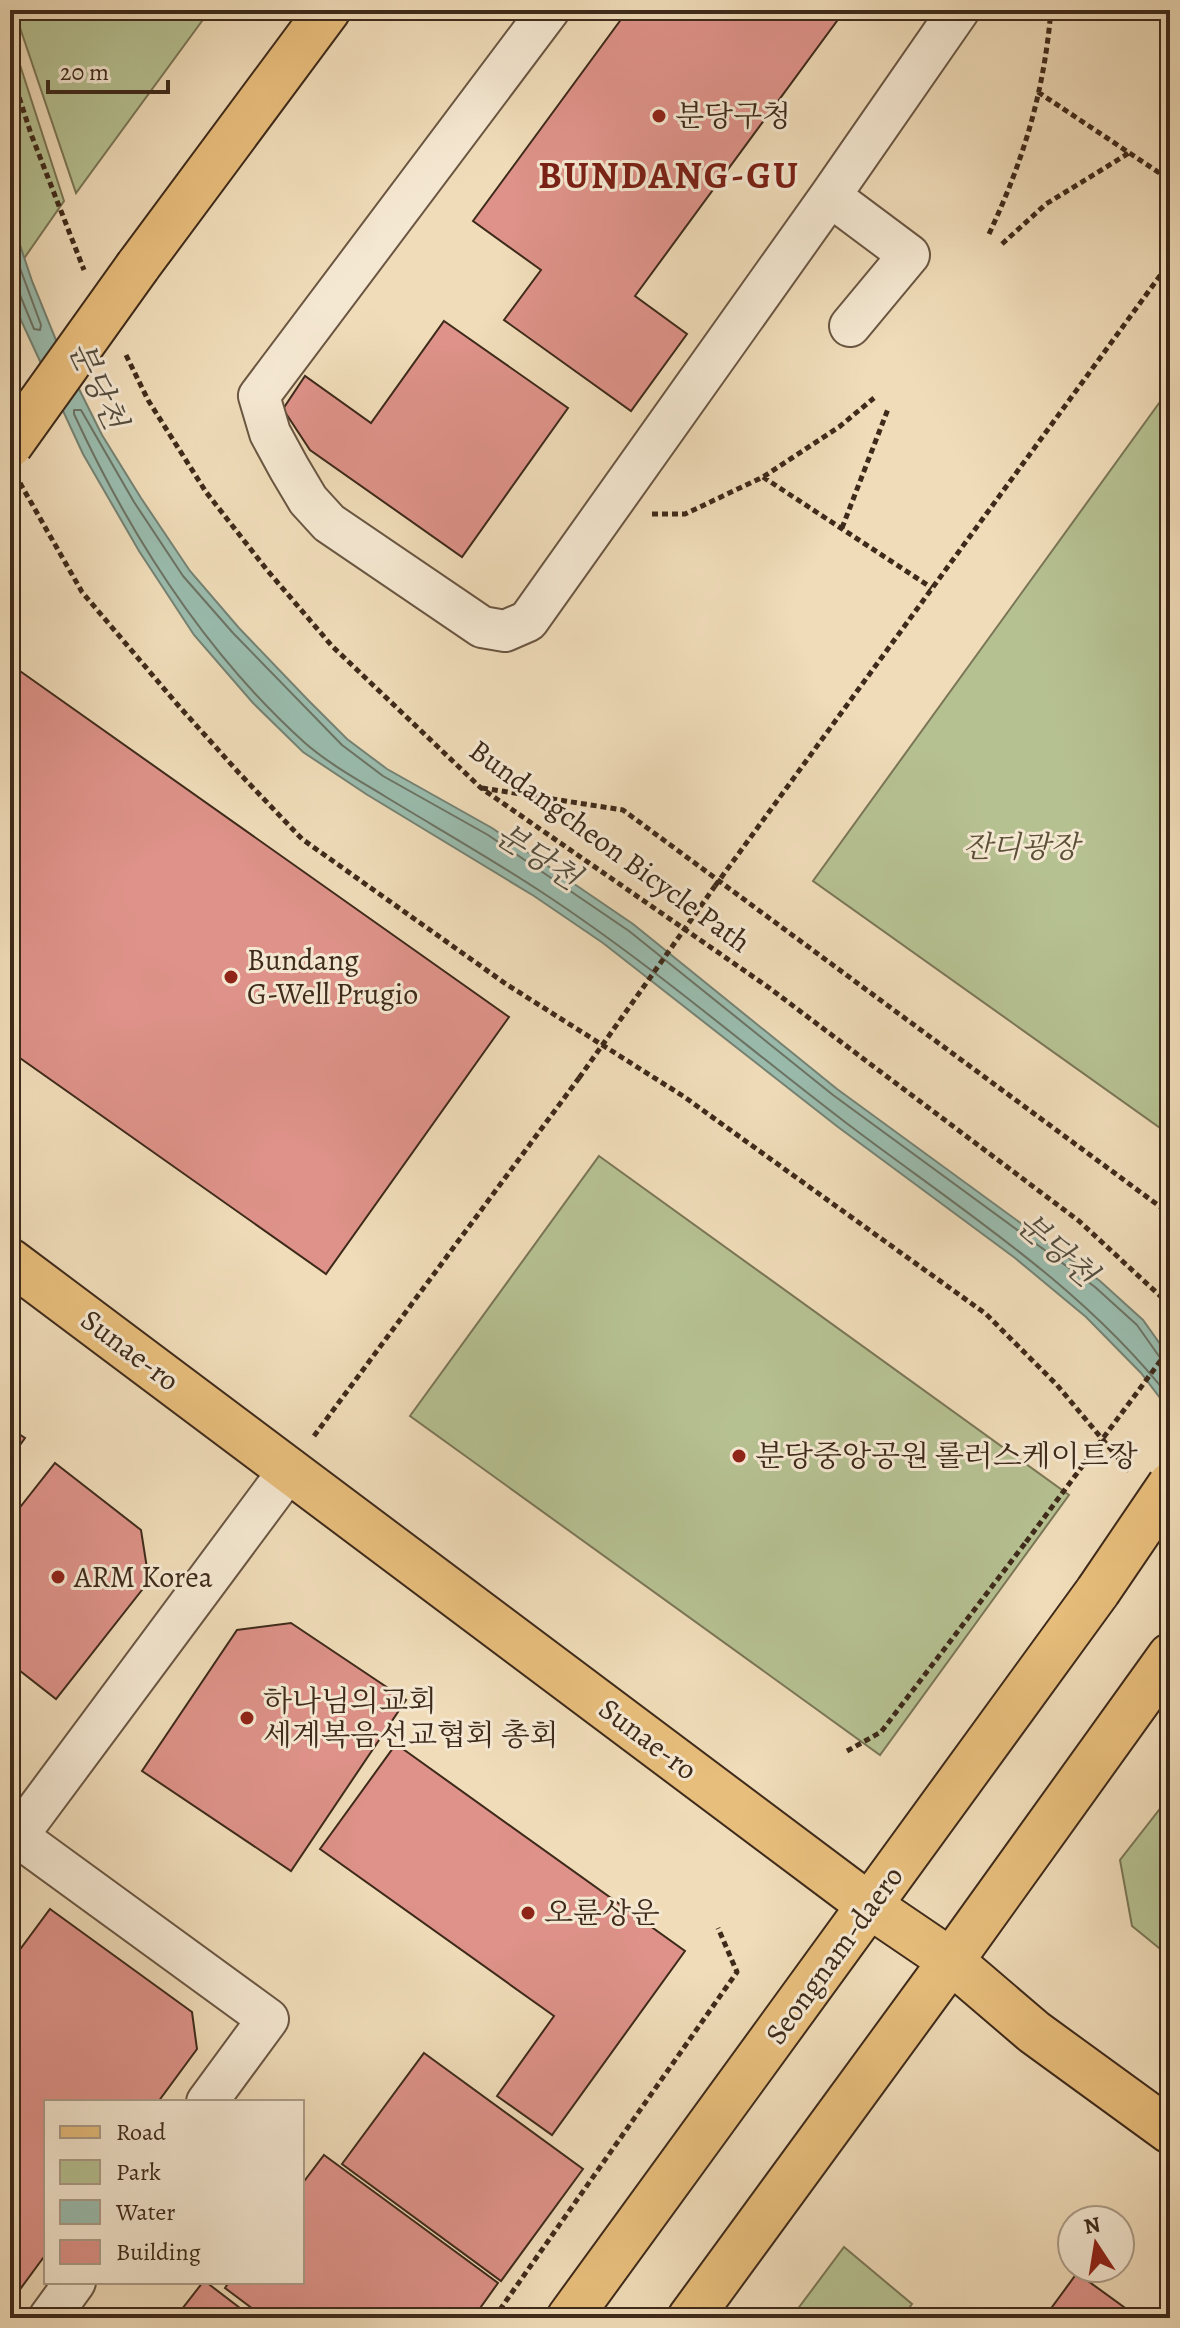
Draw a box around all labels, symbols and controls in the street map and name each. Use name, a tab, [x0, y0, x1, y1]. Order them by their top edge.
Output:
scale bar	[48, 44, 168, 94]
text: 20 m	[60, 56, 109, 88]
place label: 분당구청	[675, 96, 791, 136]
marker: 분당구청	[650, 107, 668, 125]
district label: BUNDANG-GU	[538, 149, 800, 201]
water label: 분당천	[58, 334, 138, 438]
street label: Bundangcheon Bicycle Path	[461, 730, 759, 962]
water label: 분당천	[487, 812, 591, 901]
park label: 잔디광장	[963, 827, 1083, 867]
place label: Bundang G-Well Prugio	[247, 940, 418, 1014]
marker: Bundang G-Well Prugio	[222, 968, 240, 986]
water label: 분당천	[1008, 1202, 1108, 1297]
street label: Sunae-ro	[73, 1300, 187, 1400]
place label: 분당중앙공원 롤러스케이트장	[755, 1436, 1138, 1476]
marker: 분당중앙공원 롤러스케이트장	[730, 1447, 748, 1465]
place label: ARM Korea	[73, 1557, 213, 1597]
marker: ARM Korea	[49, 1568, 67, 1586]
place label: 하나님의교회 세계복음선교협회 총회	[263, 1681, 559, 1755]
street label: Sunae-ro	[591, 1689, 705, 1789]
marker: 하나님의교회 세계복음선교협회 총회	[238, 1709, 256, 1727]
street label: Seongnam-daero	[756, 1858, 912, 2052]
place label: 오륜상운	[544, 1893, 660, 1933]
marker: 오륜상운	[519, 1904, 537, 1922]
legend	[44, 2100, 304, 2284]
text: Road	[116, 2116, 166, 2148]
text: Park	[116, 2156, 161, 2188]
text: Water	[115, 2196, 176, 2228]
north arrow	[1056, 2204, 1136, 2284]
text: N	[1081, 2209, 1103, 2242]
text: Building	[116, 2236, 201, 2268]

